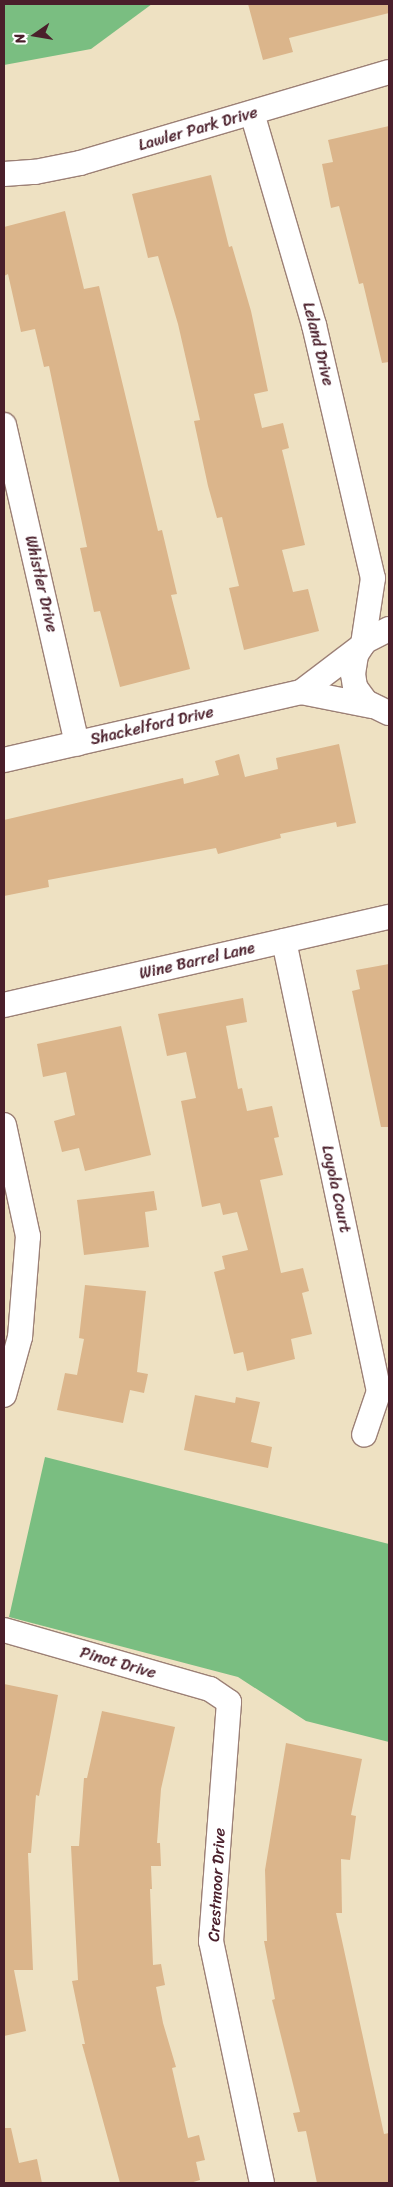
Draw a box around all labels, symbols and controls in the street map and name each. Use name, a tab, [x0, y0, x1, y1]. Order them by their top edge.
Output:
north arrow	[10, 10, 60, 60]
text: N	[7, 31, 33, 46]
street label: Lawler Park Drive	[136, 103, 260, 155]
street label: Leland Drive	[298, 300, 338, 388]
street label: Whistler Drive	[21, 534, 61, 634]
street label: Shackelford Drive	[88, 702, 216, 750]
street label: Wine Barrel Lane	[137, 938, 257, 984]
street label: Loyola Court	[317, 1144, 355, 1234]
street label: Pinot Drive	[78, 1643, 158, 1683]
street label: Crestmoor Drive	[204, 1828, 230, 1942]

